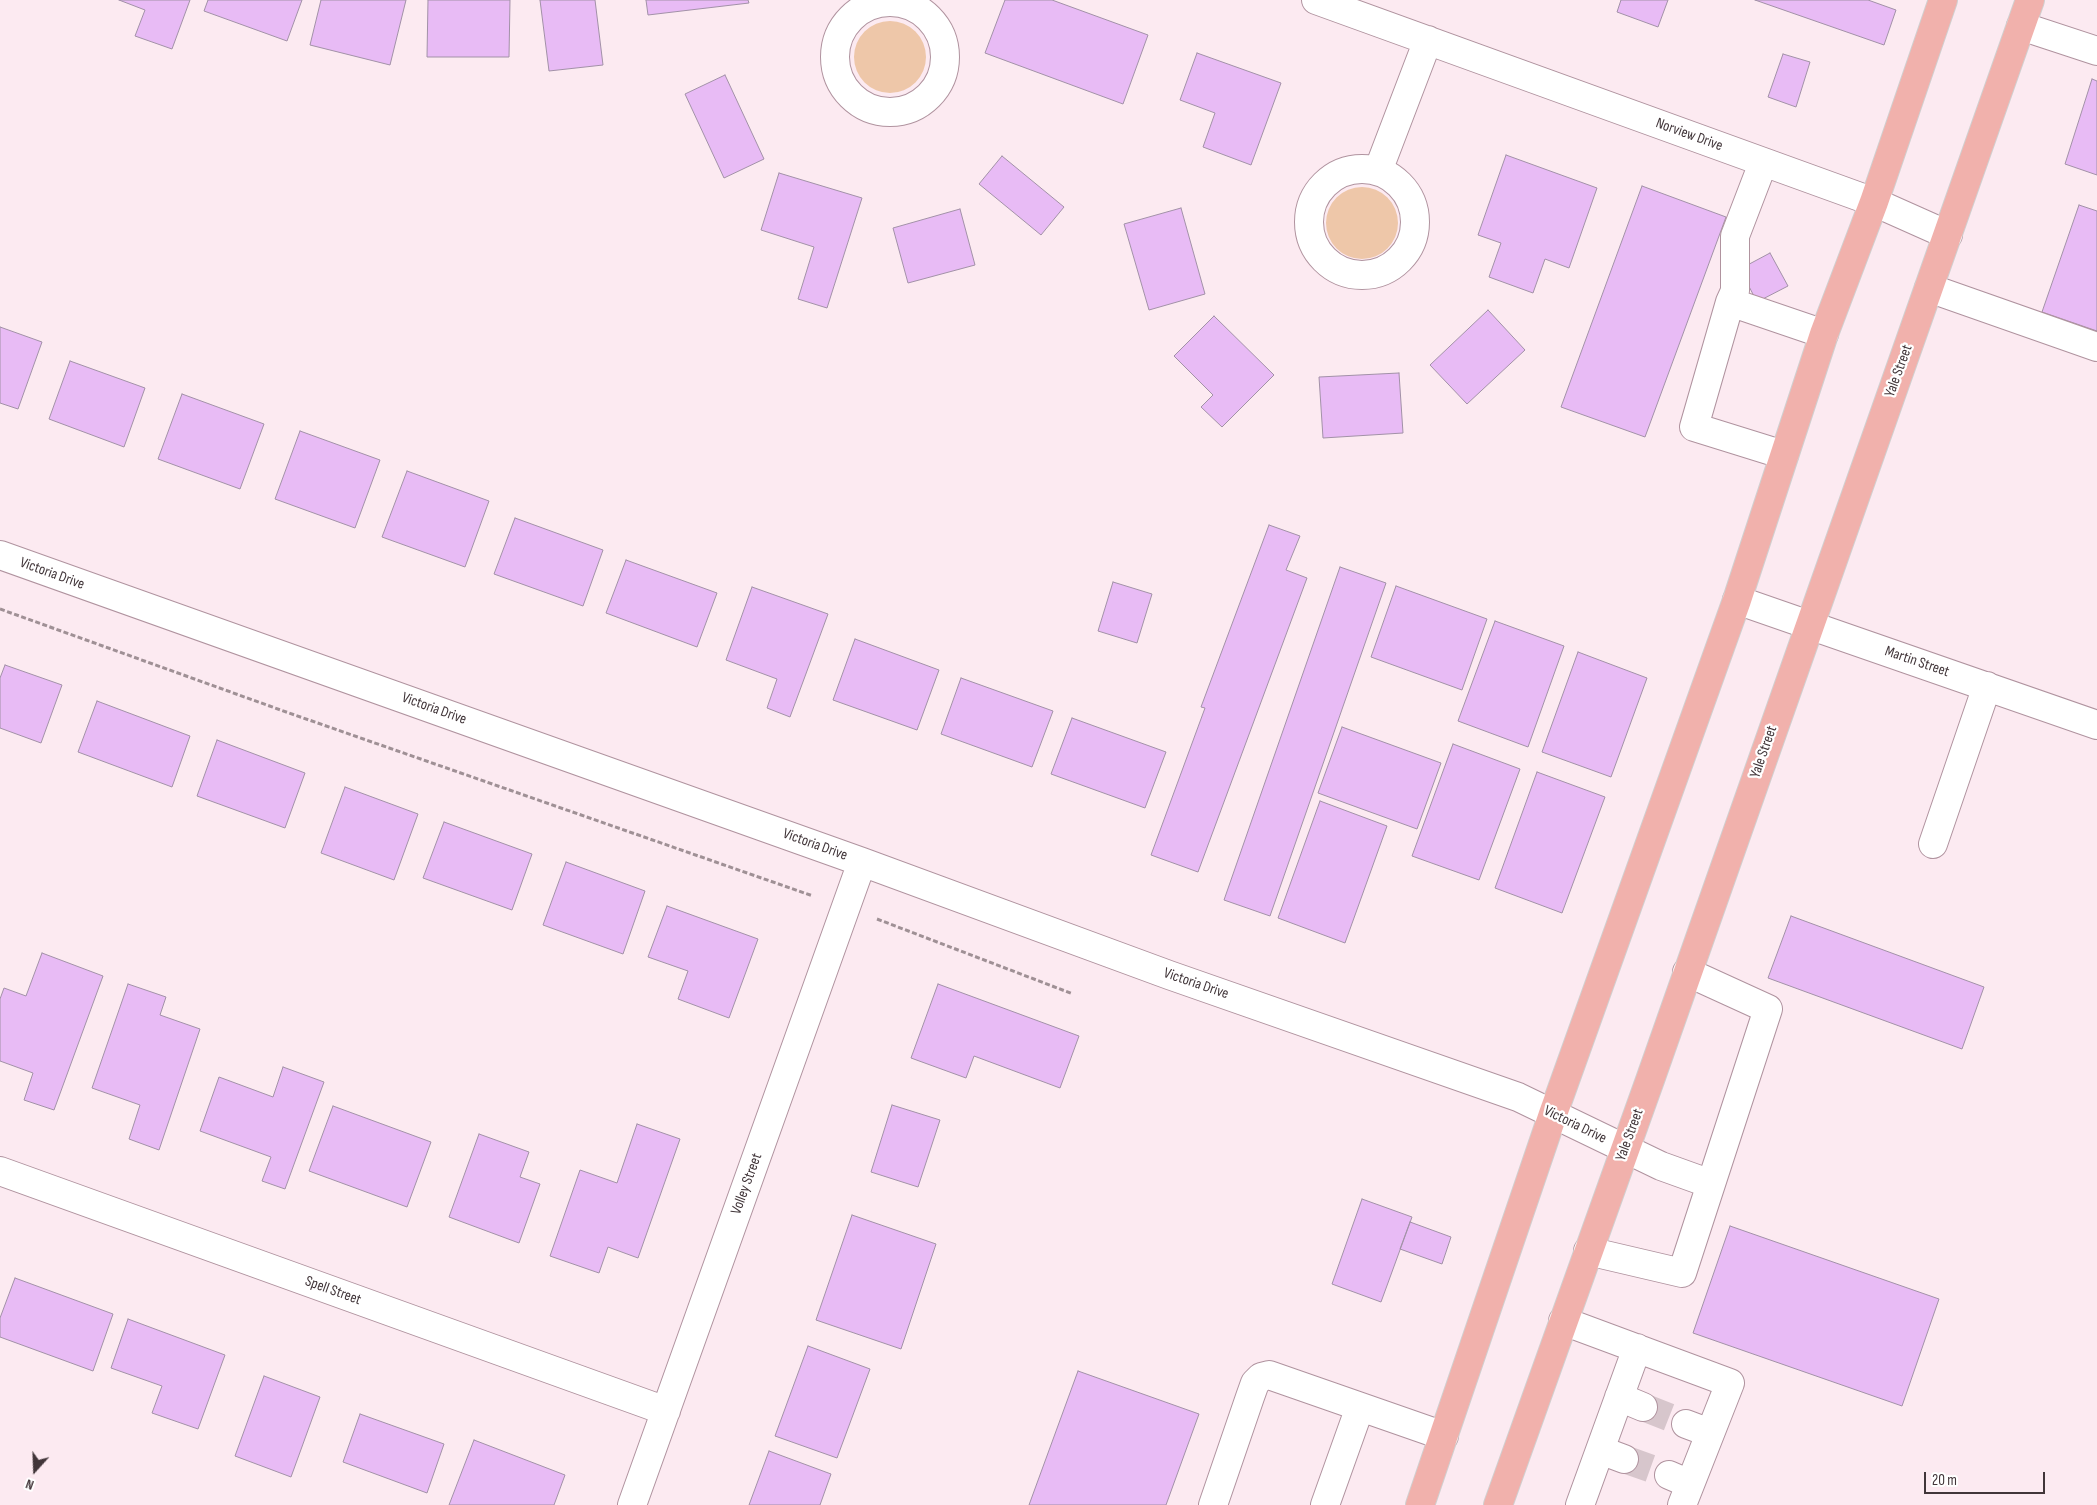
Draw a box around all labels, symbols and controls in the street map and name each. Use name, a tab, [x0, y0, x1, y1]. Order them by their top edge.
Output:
street label: Norview Drive	[1653, 115, 1725, 155]
street label: Yale Street	[1881, 342, 1917, 400]
street label: Victoria Drive	[17, 554, 87, 594]
street label: Martin Street	[1882, 643, 1952, 681]
street label: Victoria Drive	[399, 689, 469, 729]
street label: Yale Street	[1747, 723, 1781, 781]
street label: Victoria Drive	[780, 825, 850, 865]
street label: Victoria Drive	[1161, 964, 1231, 1004]
street label: Victoria Drive	[1541, 1102, 1609, 1148]
street label: Yale Street	[1612, 1106, 1648, 1164]
street label: Volley Street	[728, 1151, 766, 1217]
street label: Spell Street	[303, 1273, 363, 1309]
north arrow	[10, 1445, 60, 1495]
scale bar	[1927, 1462, 2048, 1494]
text: 20 m	[1932, 1471, 1957, 1490]
text: N	[23, 1475, 36, 1494]

